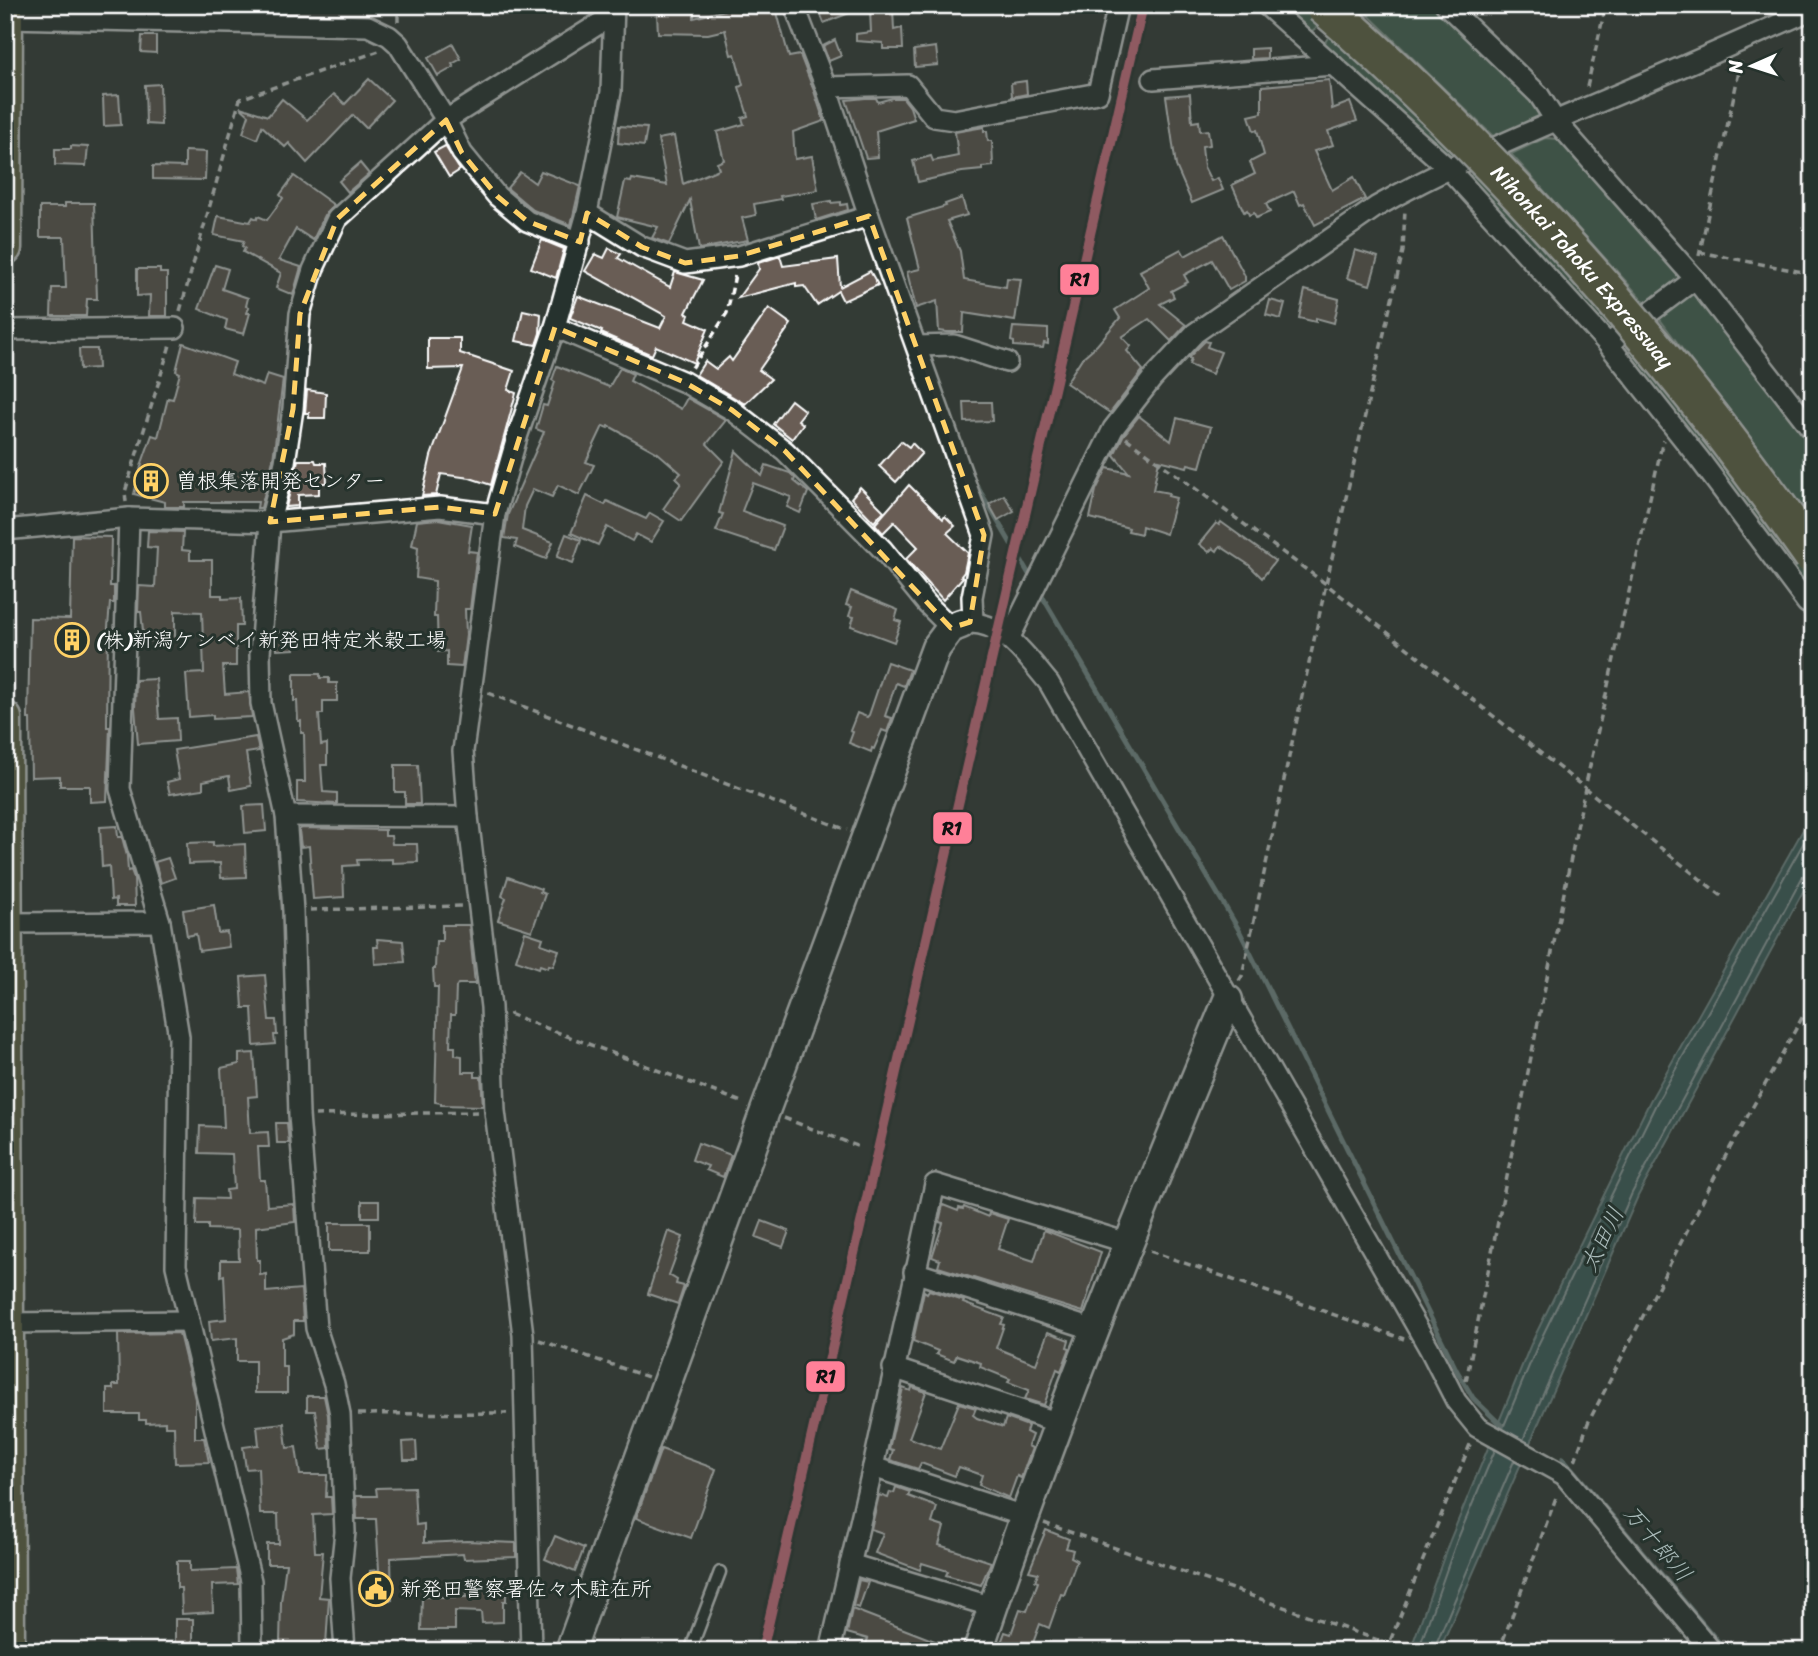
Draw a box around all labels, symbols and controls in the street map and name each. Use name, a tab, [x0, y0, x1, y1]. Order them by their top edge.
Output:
north arrow	[1716, 32, 1786, 102]
text: N	[1719, 59, 1752, 75]
street label: Nihonkai Tohoku Expressway	[1481, 156, 1684, 378]
line badge: R1	[1059, 263, 1100, 296]
text: R1	[1069, 263, 1090, 296]
building icon: 曽根集落開発センター	[132, 462, 170, 500]
place label: 曽根集落開発センター	[176, 462, 385, 500]
building icon: (株)新潟ケンベイ新発田特定米穀工場	[53, 621, 91, 659]
place label: (株)新潟ケンベイ新発田特定米穀工場	[96, 621, 447, 659]
line badge: R1	[932, 811, 973, 845]
text: R1	[941, 812, 962, 845]
water label: 太田川	[1569, 1199, 1636, 1279]
line badge: R1	[805, 1360, 846, 1393]
text: R1	[815, 1360, 836, 1393]
water label: 万十郎川	[1612, 1495, 1703, 1592]
public building icon: 新発田警察署佐々木駐在所	[357, 1570, 395, 1608]
place label: 新発田警察署佐々木駐在所	[400, 1570, 652, 1608]

